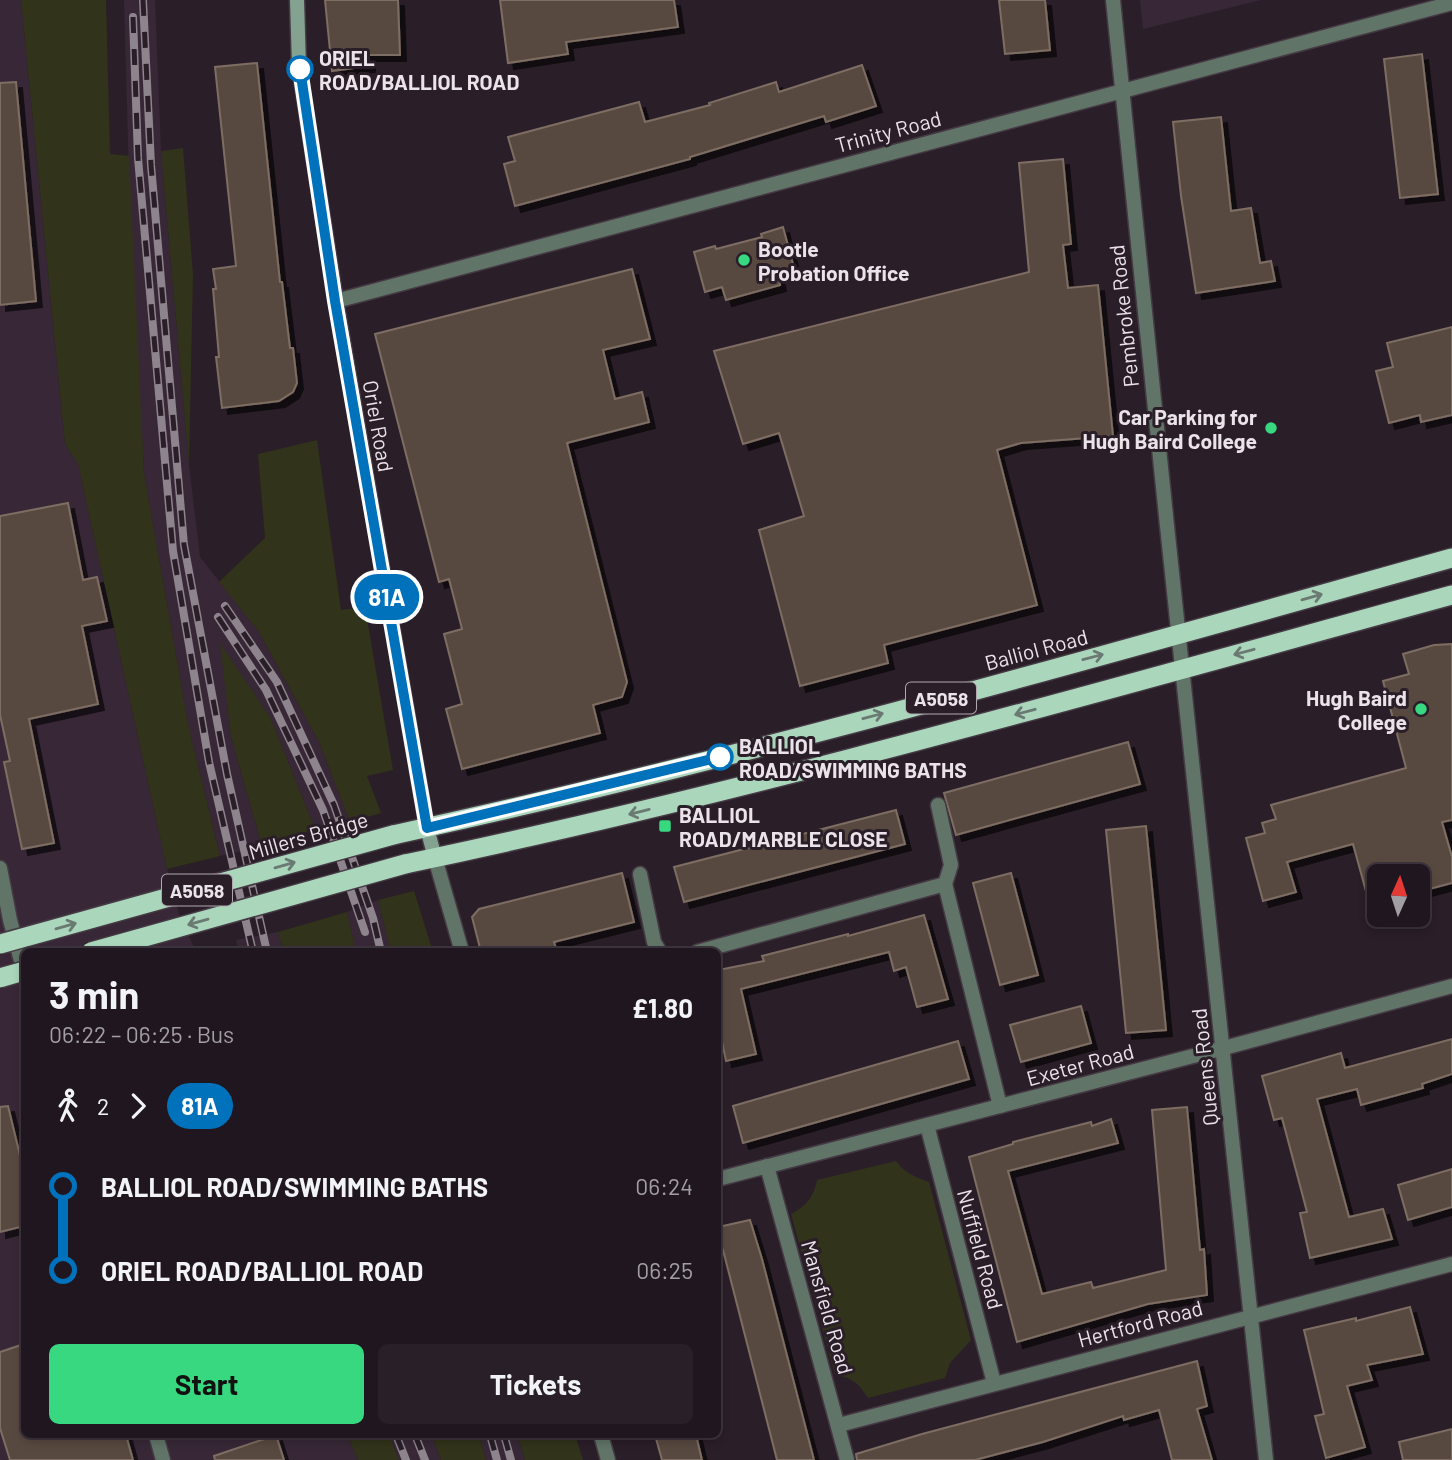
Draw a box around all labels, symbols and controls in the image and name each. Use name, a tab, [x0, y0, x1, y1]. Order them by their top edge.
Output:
place label: ORIEL ROAD/BALLIOL ROAD	[319, 45, 519, 94]
marker: ORIEL ROAD/BALLIOL ROAD	[287, 56, 313, 82]
street label: Trinity Road	[832, 105, 944, 157]
place label: Bootle Probation Office	[758, 236, 910, 285]
street label: Pembroke Road	[1103, 244, 1143, 388]
marker: Bootle Probation Office	[736, 252, 752, 268]
street label: Oriel Road	[359, 378, 399, 474]
place label: Car Parking for Hugh Baird College	[1082, 404, 1257, 453]
marker: Car Parking for Hugh Baird College	[1263, 420, 1279, 436]
line badge: 81A	[347, 574, 427, 620]
text: 81A	[368, 582, 406, 611]
one-way arrow	[1301, 590, 1323, 603]
street label: Balliol Road	[982, 623, 1090, 675]
one-way arrow	[1234, 646, 1256, 659]
one-way arrow	[1082, 650, 1104, 663]
road number: A5058	[906, 682, 976, 713]
place label: Hugh Baird College	[1306, 685, 1407, 734]
marker: Hugh Baird College	[1413, 701, 1429, 717]
one-way arrow	[1014, 706, 1037, 719]
one-way arrow	[862, 709, 884, 722]
place label: BALLIOL ROAD/SWIMMING BATHS	[739, 733, 967, 782]
marker: BALLIOL ROAD/SWIMMING BATHS	[707, 744, 733, 770]
place label: BALLIOL ROAD/MARBLE CLOSE	[679, 802, 888, 851]
street label: Millers Bridge	[245, 806, 371, 864]
one-way arrow	[628, 806, 651, 819]
marker: BALLIOL ROAD/MARBLE CLOSE	[657, 818, 673, 834]
one-way arrow	[273, 858, 296, 871]
north arrow	[1367, 864, 1430, 928]
map controls	[1367, 864, 1430, 927]
road number: A5058	[162, 874, 232, 906]
one-way arrow	[187, 916, 210, 929]
one-way arrow	[54, 919, 77, 932]
text: 3 min	[49, 971, 139, 1017]
text: £1.80	[632, 992, 693, 1023]
street label: Queens Road	[1185, 1007, 1223, 1127]
text: 06:22 – 06:25 · Bus	[49, 1020, 234, 1048]
street label: Exeter Road	[1024, 1038, 1136, 1090]
icon: walk	[49, 1087, 87, 1125]
icon: forward	[119, 1087, 157, 1125]
text: 81A	[181, 1091, 219, 1120]
text: 2	[97, 1092, 109, 1120]
text: BALLIOL ROAD/SWIMMING BATHS	[101, 1171, 488, 1202]
text: 06:24	[635, 1172, 693, 1200]
street label: Nuffield Road	[953, 1186, 1009, 1312]
street label: Mansfield Road	[797, 1237, 859, 1377]
text: ORIEL ROAD/BALLIOL ROAD	[101, 1255, 423, 1286]
text: 06:25	[636, 1256, 693, 1284]
street label: Hertford Road	[1075, 1294, 1205, 1352]
button: Start	[49, 1344, 364, 1424]
button: Tickets	[378, 1344, 693, 1424]

